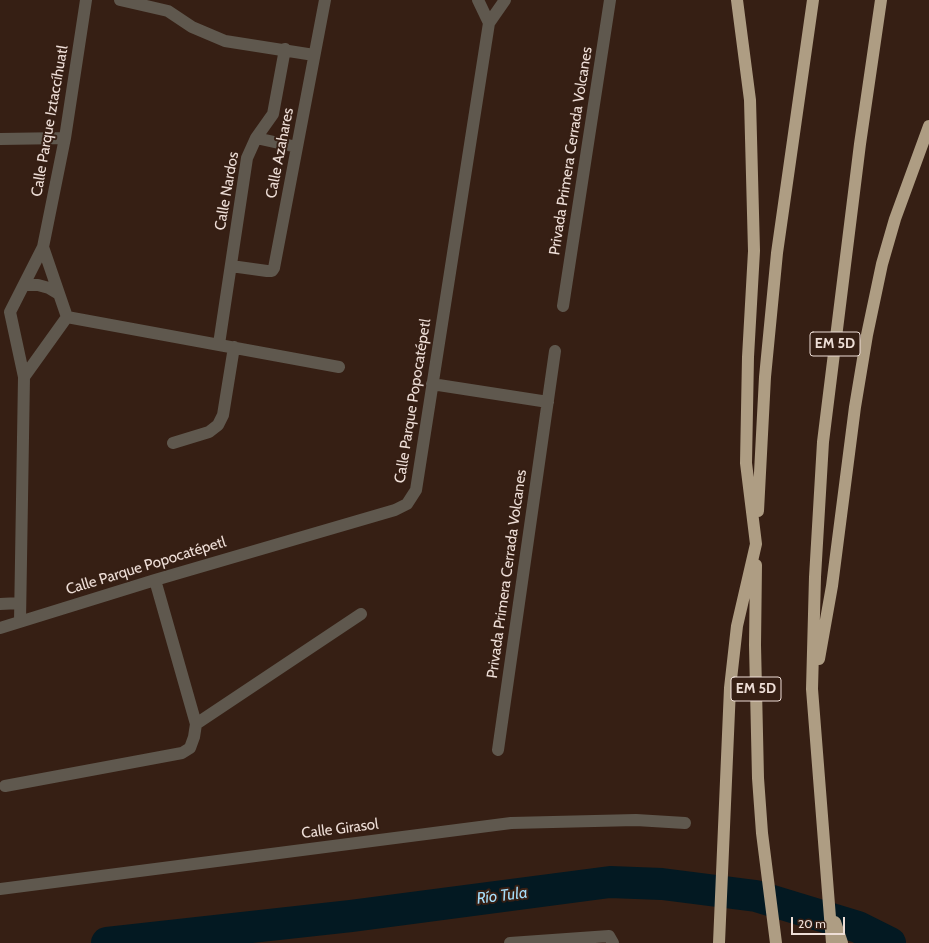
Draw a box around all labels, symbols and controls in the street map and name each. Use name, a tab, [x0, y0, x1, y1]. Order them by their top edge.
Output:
street label: Calle Parque Iztaccíhuatl	[28, 44, 72, 198]
street label: Privada Primera Cerrada Volcanes	[546, 46, 596, 256]
street label: Calle Azahares	[262, 106, 298, 200]
street label: Calle Nardos	[211, 150, 243, 232]
street label: Calle Parque Popocatépetl	[391, 317, 435, 485]
road number: EM 5D	[810, 332, 860, 356]
street label: Privada Primera Cerrada Volcanes	[483, 468, 531, 680]
street label: Calle Parque Popocatépetl	[64, 533, 228, 599]
road number: EM 5D	[731, 677, 781, 701]
street label: Calle Girasol	[300, 815, 380, 843]
water label: Río Tula	[475, 883, 529, 909]
scale bar	[793, 909, 847, 935]
text: 20 m	[798, 916, 826, 931]

